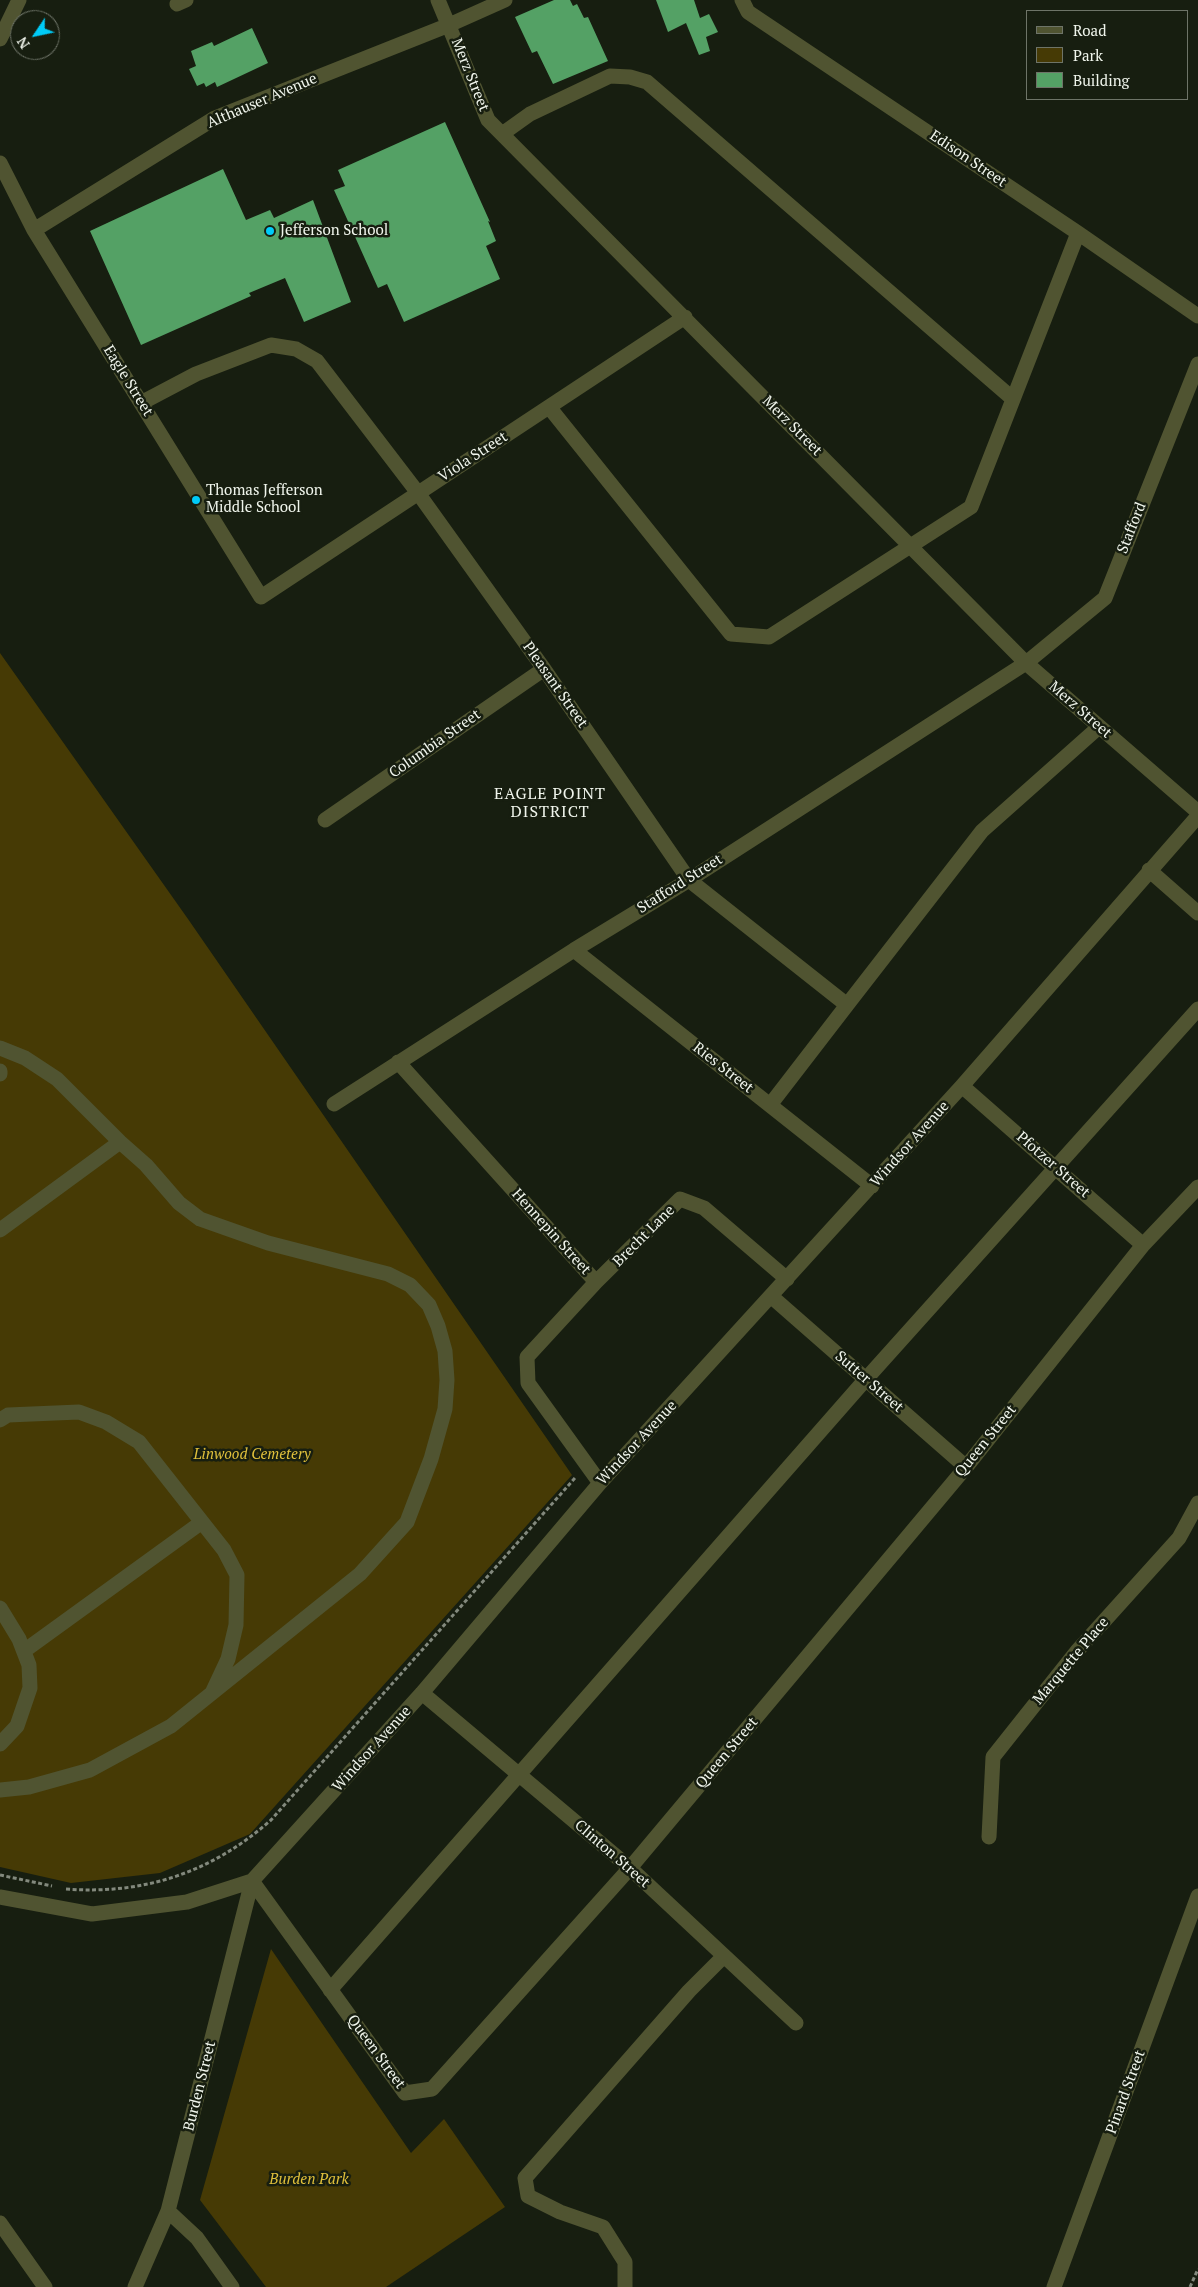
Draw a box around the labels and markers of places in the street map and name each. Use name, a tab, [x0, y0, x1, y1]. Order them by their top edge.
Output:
place label: Jefferson School	[280, 222, 388, 240]
marker: Jefferson School	[264, 225, 276, 237]
place label: Thomas Jefferson Middle School	[206, 482, 323, 517]
marker: Thomas Jefferson Middle School	[190, 494, 202, 506]

